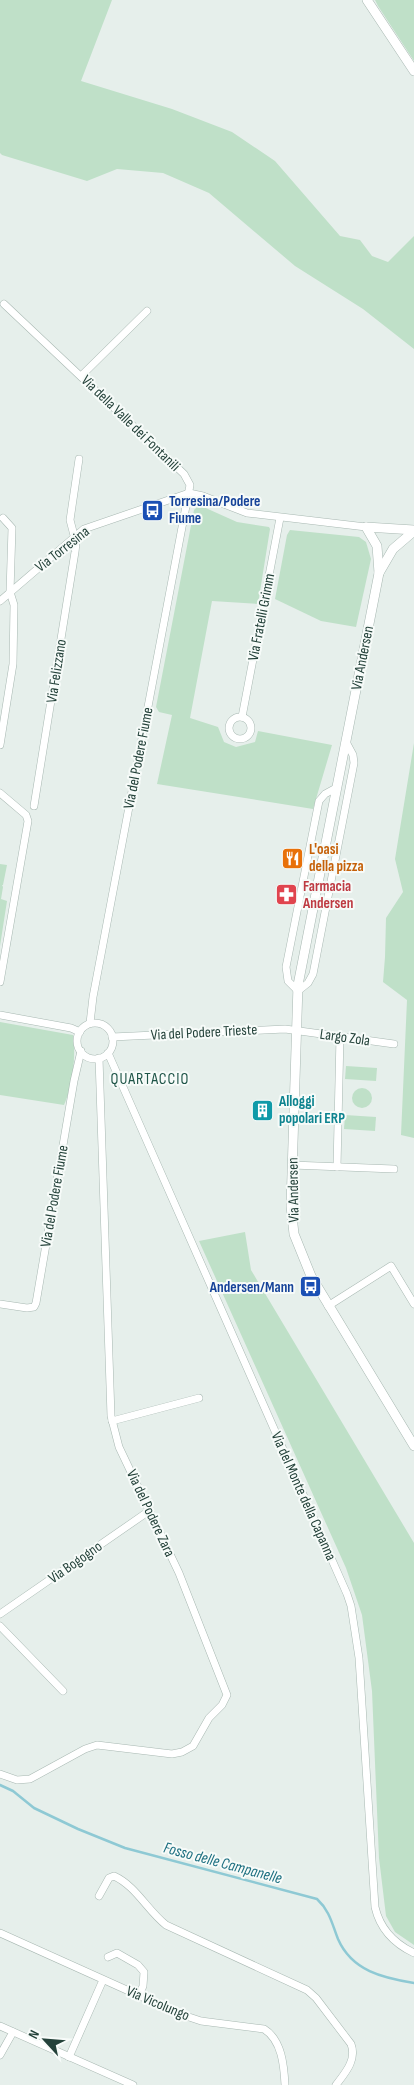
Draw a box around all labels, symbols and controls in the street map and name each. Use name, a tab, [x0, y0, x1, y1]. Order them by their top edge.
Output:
street label: Via della Valle dei Fontanili	[77, 371, 184, 476]
place label: Torresina/Podere Fiume	[169, 492, 261, 528]
bus stop icon: Torresina/Podere Fiume	[141, 498, 165, 522]
street label: Via Torresina	[31, 522, 93, 577]
street label: Via Fratelli Grimm	[244, 572, 279, 662]
street label: Via Andersen	[347, 624, 378, 692]
street label: Via Felizzano	[42, 638, 71, 704]
street label: Via del Podere Fiume	[119, 706, 158, 811]
place label: L'oasi della pizza	[309, 840, 364, 876]
restaurant icon: L'oasi della pizza	[281, 846, 305, 870]
place label: Farmacia Andersen	[302, 877, 353, 913]
pharmacy icon: Farmacia Andersen	[275, 883, 299, 907]
street label: Via del Podere Trieste	[150, 1020, 258, 1045]
street label: Largo Zola	[319, 1025, 371, 1050]
district label: QUARTACCIO	[111, 1070, 189, 1089]
place label: Alloggi popolari ERP	[278, 1092, 345, 1128]
building icon: Alloggi popolari ERP	[251, 1098, 275, 1122]
street label: Via del Podere Fiume	[36, 1144, 73, 1249]
street label: Via Andersen	[283, 1157, 304, 1223]
bus stop icon: Andersen/Mann	[298, 1275, 322, 1299]
place label: Andersen/Mann	[209, 1278, 294, 1297]
street label: Via del Monte della Capanna	[267, 1429, 341, 1564]
street label: Via del Podere Zara	[122, 1467, 179, 1560]
street label: Via Bogogno	[45, 1537, 106, 1588]
water label: Fosso delle Campanelle	[161, 1839, 284, 1888]
street label: Via Vicolungo	[123, 1982, 192, 2025]
north arrow	[20, 2015, 70, 2065]
text: N	[24, 2027, 43, 2042]

